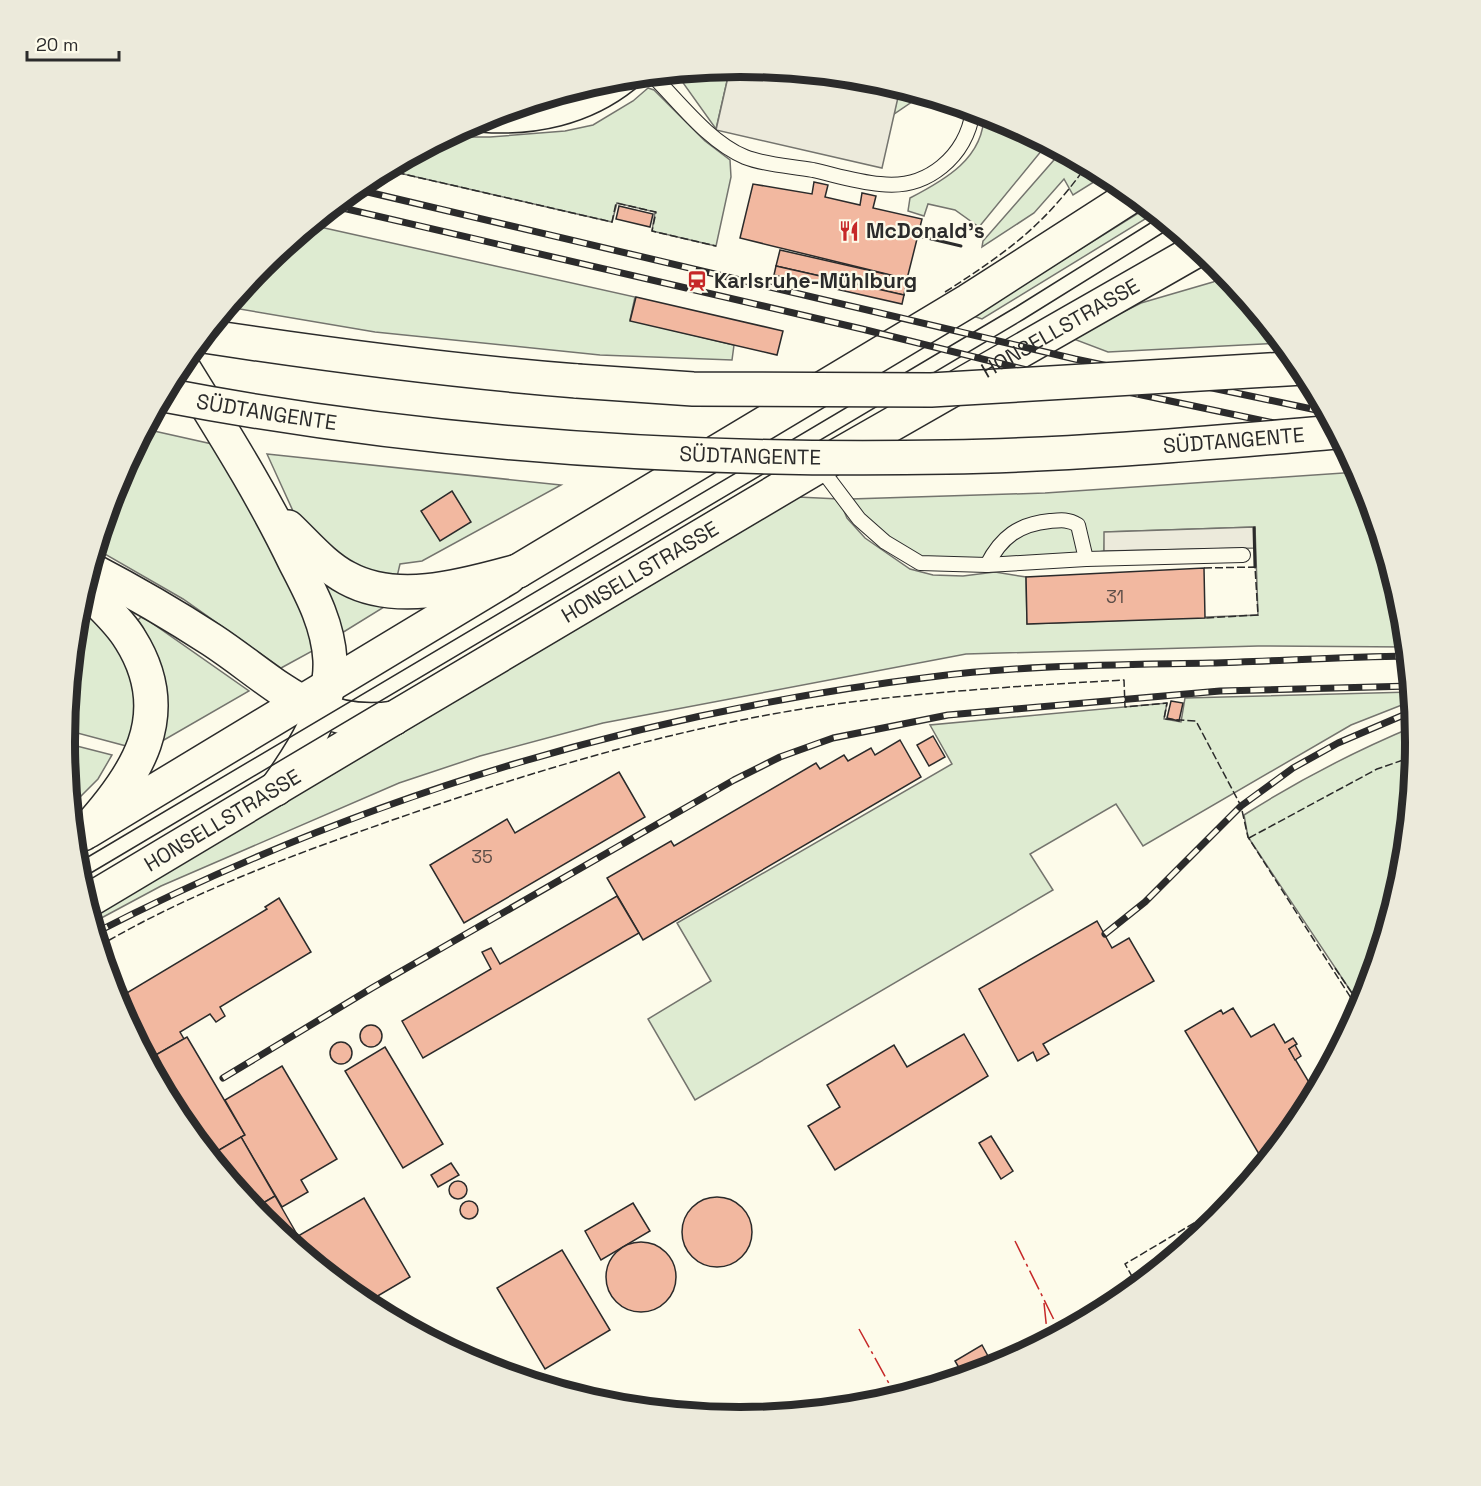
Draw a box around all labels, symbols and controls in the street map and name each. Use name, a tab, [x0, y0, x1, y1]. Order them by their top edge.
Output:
scale bar	[27, 24, 118, 62]
text: 20 m	[36, 33, 79, 56]
place label: McDonald's	[866, 217, 985, 244]
restaurant icon: McDonald's	[837, 219, 861, 243]
place label: Karlsruhe-Mühlburg	[714, 267, 917, 294]
station icon: Karlsruhe-Mühlburg	[685, 269, 709, 293]
street label: HONSELLSTRASSE	[976, 272, 1144, 384]
street label: SÜDTANGENTE	[194, 387, 339, 436]
street label: SÜDTANGENTE	[1162, 421, 1305, 459]
street label: SÜDTANGENTE	[679, 440, 821, 471]
street label: HONSELLSTRASSE	[556, 515, 723, 629]
house number: 31	[1106, 585, 1124, 608]
street label: HONSELLSTRASSE	[139, 763, 306, 877]
house number: 35	[471, 845, 493, 868]

